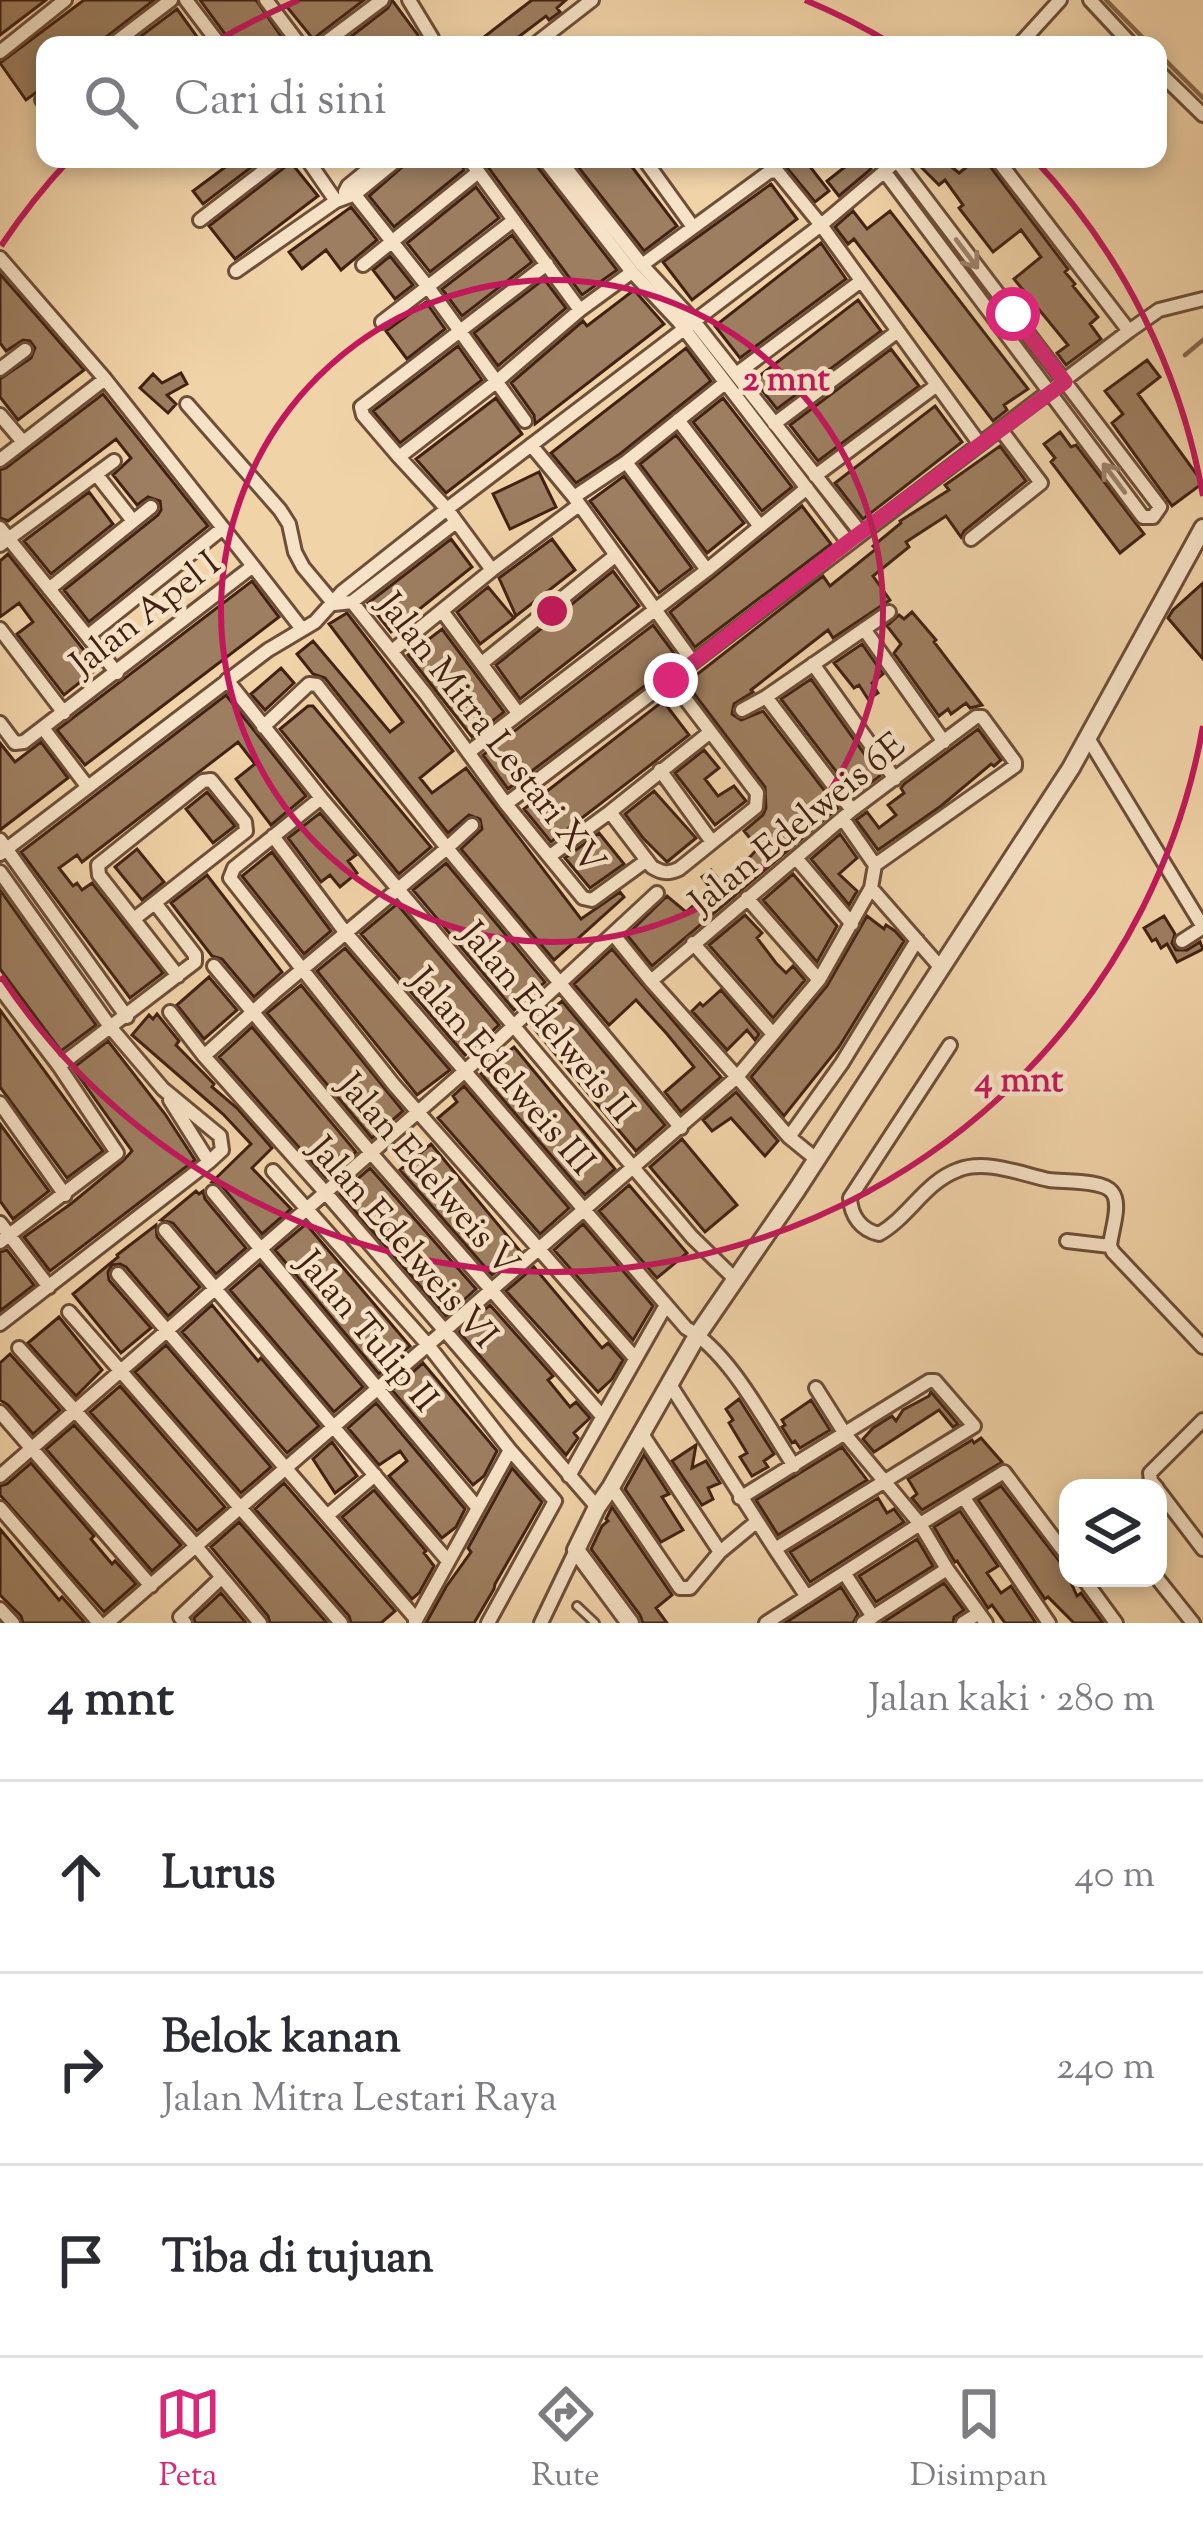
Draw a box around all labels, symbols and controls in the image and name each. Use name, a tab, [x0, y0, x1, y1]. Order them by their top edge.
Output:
search box	[36, 36, 1167, 168]
icon: search	[78, 69, 144, 135]
text: Cari di sini	[174, 70, 387, 135]
one-way arrow	[954, 238, 980, 270]
route start	[986, 287, 1040, 341]
text: 2 mnt	[742, 355, 830, 407]
one-way arrow	[1101, 462, 1127, 495]
street label: Jalan Apel I	[59, 540, 233, 692]
street label: Jalan Mitra Lestari XV	[362, 581, 616, 886]
centre of rings	[531, 590, 573, 632]
route end	[644, 653, 698, 707]
street label: Jalan Edelweis 6E	[678, 721, 918, 930]
street label: Jalan Edelweis II	[445, 910, 646, 1136]
street label: Jalan Edelweis III	[395, 956, 606, 1188]
text: 4 mnt	[974, 1056, 1064, 1108]
street label: Jalan Edelweis V	[323, 1061, 530, 1289]
street label: Jalan Edelweis VI	[294, 1125, 509, 1361]
street label: Jalan Tulip II	[281, 1239, 449, 1425]
map controls	[1059, 1479, 1167, 1587]
button: layers	[1059, 1479, 1167, 1587]
text: 4 mnt	[48, 1665, 174, 1738]
text: Jalan kaki · 280 m	[869, 1673, 1155, 1729]
icon: ahead	[48, 1844, 114, 1910]
text: Lurus	[162, 1844, 276, 1909]
text: 40 m	[1075, 1849, 1155, 1905]
text: Belok kanan	[162, 2008, 401, 2073]
icon: right	[48, 2036, 114, 2102]
text: 240 m	[1056, 2041, 1155, 2097]
text: Jalan Mitra Lestari Raya	[162, 2073, 557, 2129]
icon: arrive	[48, 2228, 114, 2294]
text: Tiba di tujuan	[162, 2228, 434, 2293]
tab: Peta	[155, 2381, 221, 2501]
tab: Rute	[531, 2381, 600, 2501]
tab: Disimpan	[910, 2381, 1048, 2501]

